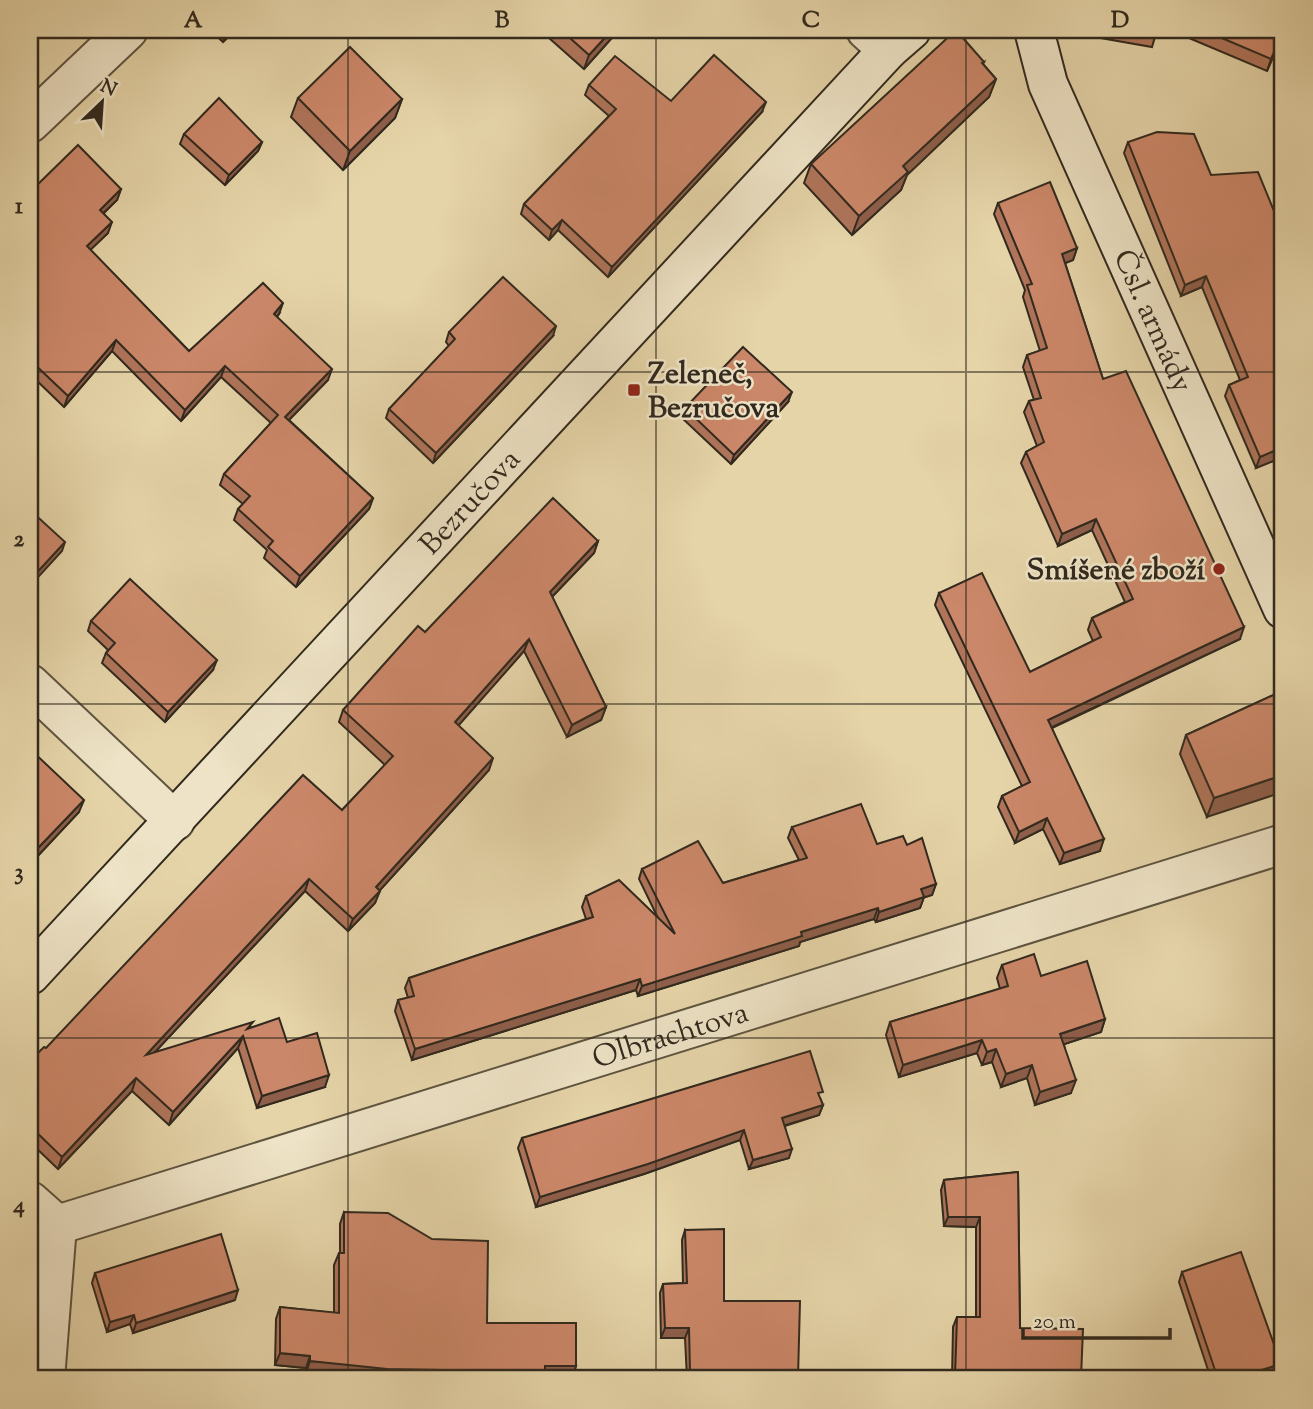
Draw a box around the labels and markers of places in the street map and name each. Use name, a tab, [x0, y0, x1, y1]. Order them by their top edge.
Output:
place label: Zeleneč, Bezručova	[648, 354, 780, 431]
marker: Zeleneč, Bezručova	[626, 382, 642, 398]
place label: Smíšené zboží	[1027, 550, 1205, 593]
marker: Smíšené zboží	[1211, 561, 1227, 577]

